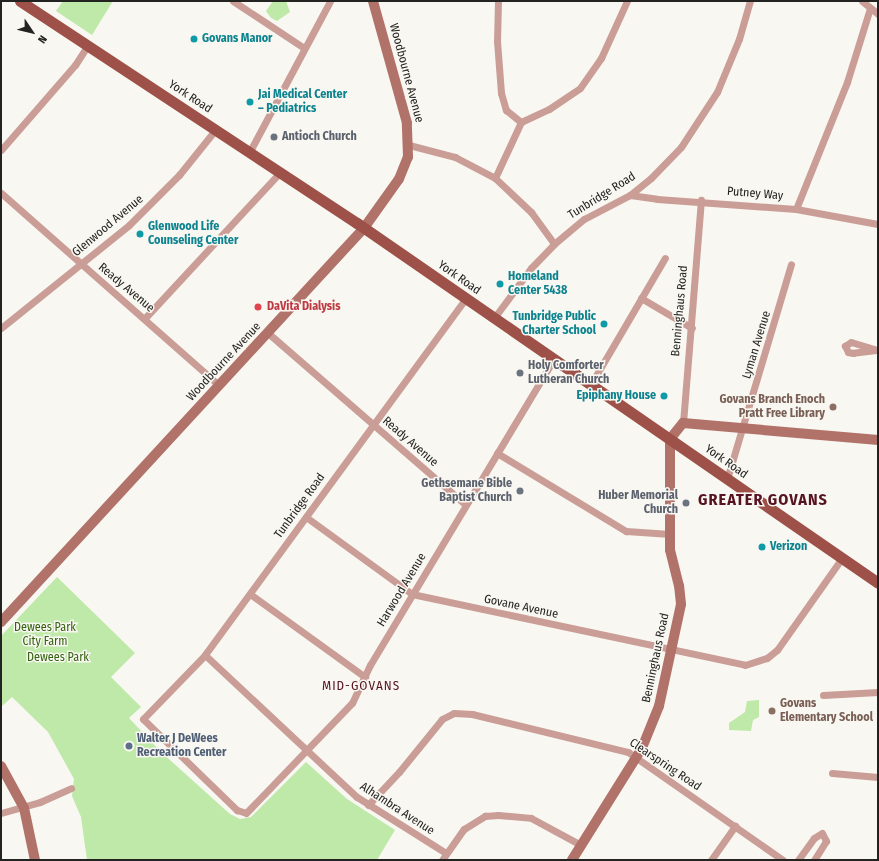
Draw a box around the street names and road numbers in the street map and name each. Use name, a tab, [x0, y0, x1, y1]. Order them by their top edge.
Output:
street label: Woodbourne Avenue	[386, 22, 426, 124]
street label: York Road	[166, 78, 214, 116]
street label: Tunbridge Road	[566, 170, 638, 222]
street label: Putney Way	[726, 184, 784, 204]
street label: Glenwood Avenue	[70, 192, 146, 260]
street label: York Road	[435, 258, 483, 298]
street label: Ready Avenue	[95, 260, 157, 316]
street label: Benninghaus Road	[669, 265, 691, 357]
street label: Lyman Avenue	[740, 309, 774, 381]
street label: Woodbourne Avenue	[184, 320, 264, 404]
street label: Ready Avenue	[379, 414, 441, 470]
street label: York Road	[702, 442, 750, 482]
street label: Tunbridge Road	[272, 471, 328, 541]
street label: Harwood Avenue	[374, 551, 430, 629]
street label: Govane Avenue	[483, 592, 559, 622]
street label: Benninghaus Road	[639, 612, 673, 704]
street label: Clearspring Road	[626, 736, 704, 794]
street label: Alhambra Avenue	[357, 780, 437, 838]

